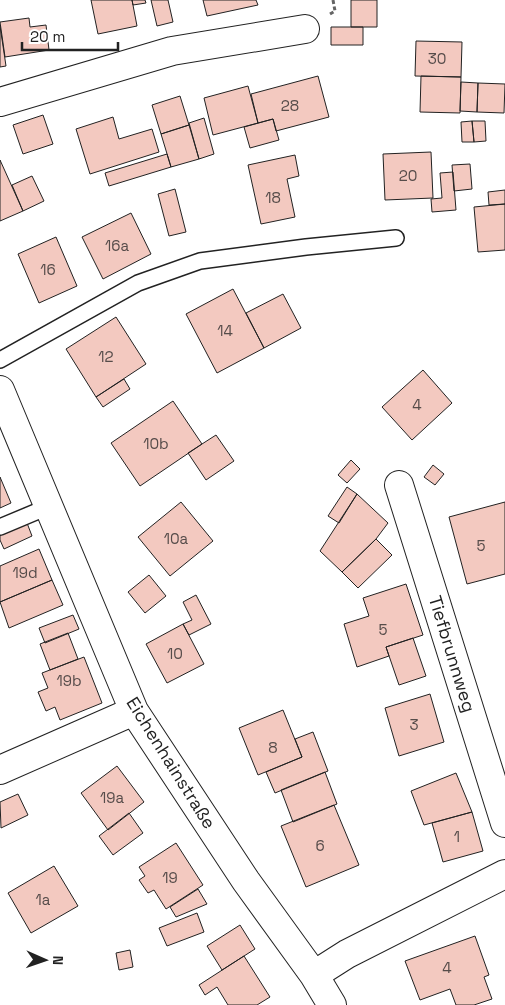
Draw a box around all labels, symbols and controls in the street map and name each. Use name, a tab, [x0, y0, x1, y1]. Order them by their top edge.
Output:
scale bar	[22, 20, 119, 52]
text: 20 m	[30, 27, 65, 46]
house number: 30	[428, 49, 446, 68]
house number: 28	[281, 96, 299, 115]
house number: 20	[399, 166, 417, 185]
house number: 18	[265, 188, 281, 207]
house number: 16a	[105, 236, 129, 255]
house number: 16	[40, 260, 56, 279]
house number: 14	[217, 321, 233, 340]
house number: 12	[98, 347, 114, 366]
house number: 4	[412, 395, 422, 414]
house number: 10b	[143, 434, 169, 453]
house number: 10a	[164, 529, 189, 548]
house number: 5	[477, 536, 486, 555]
house number: 19d	[12, 563, 38, 582]
street label: Tiefbrunnweg	[424, 593, 481, 715]
house number: 5	[379, 620, 388, 639]
house number: 10	[167, 644, 183, 663]
house number: 19b	[56, 671, 82, 690]
street label: Eichenhainstraße	[122, 693, 221, 833]
house number: 3	[409, 715, 419, 734]
house number: 8	[268, 738, 278, 757]
house number: 19a	[100, 788, 124, 807]
house number: 1	[454, 827, 460, 846]
house number: 6	[315, 836, 325, 855]
house number: 19	[162, 868, 178, 887]
house number: 1a	[36, 890, 51, 909]
north arrow	[20, 935, 70, 985]
text: N	[49, 955, 67, 965]
house number: 4	[442, 958, 452, 977]

